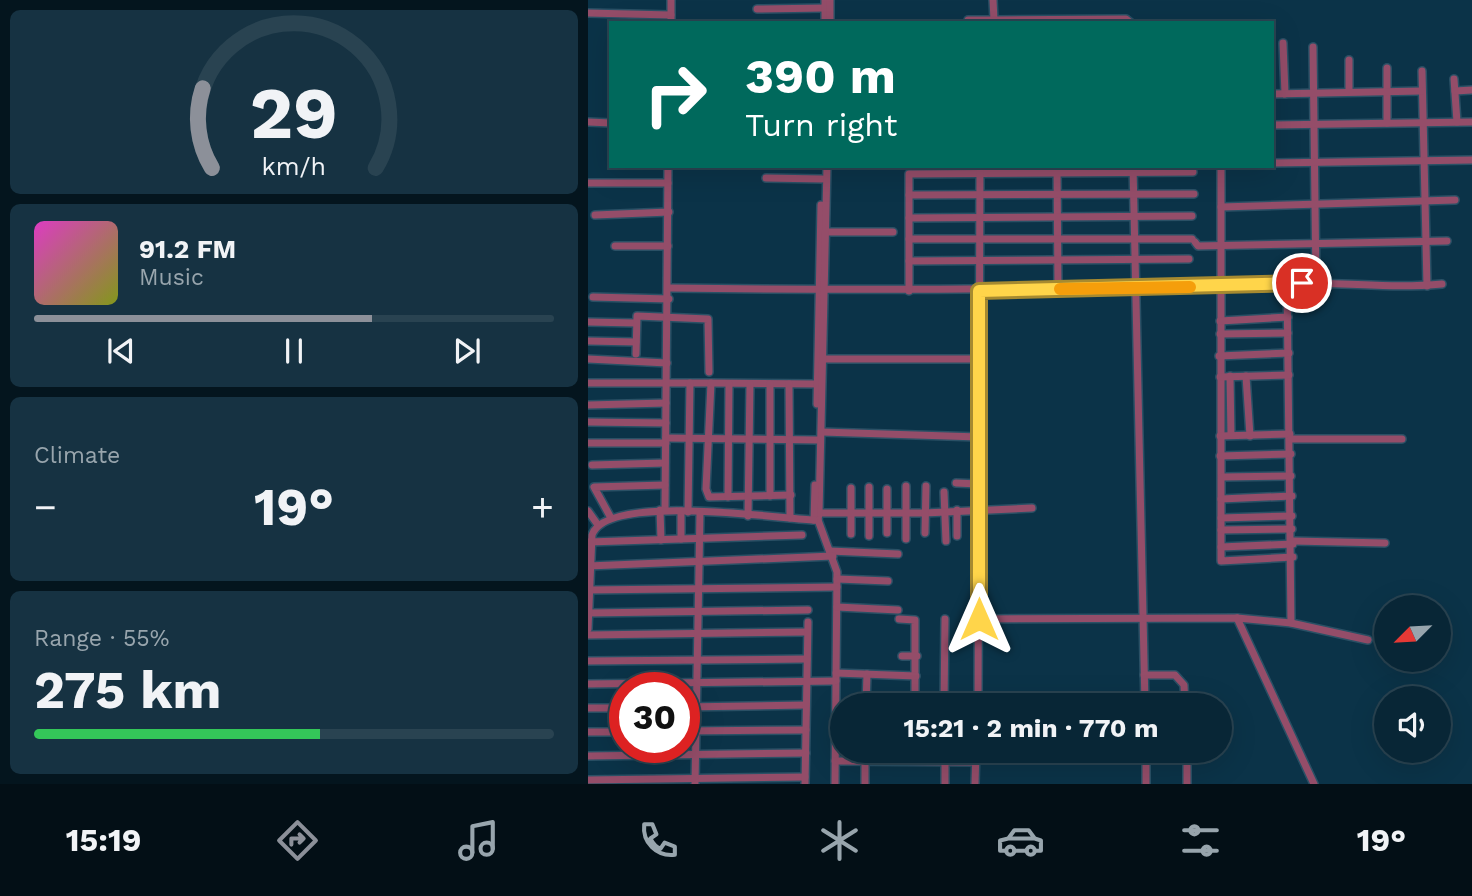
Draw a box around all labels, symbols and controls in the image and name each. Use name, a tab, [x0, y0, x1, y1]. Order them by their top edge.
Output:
text: 390 m	[745, 47, 896, 105]
icon: right	[630, 49, 721, 140]
text: 29	[250, 70, 338, 156]
text: Turn right	[745, 106, 897, 144]
text: km/h	[262, 152, 326, 181]
text: 91.2 FM	[139, 234, 236, 264]
pin	[1272, 253, 1332, 313]
text: Music	[139, 264, 204, 291]
icon: arrive	[1283, 264, 1321, 302]
icon: previous	[102, 332, 140, 370]
icon: pause	[275, 332, 313, 370]
icon: next	[448, 332, 486, 370]
text: Climate	[34, 442, 120, 469]
text: 19°	[254, 477, 334, 538]
text: −	[34, 485, 57, 529]
text: +	[531, 485, 554, 529]
position arrow	[942, 582, 1016, 656]
north arrow	[1374, 595, 1451, 672]
map controls	[1374, 595, 1451, 763]
text: Range · 55%	[34, 625, 169, 652]
text: 275 km	[34, 660, 222, 721]
speed limit sign: 30	[609, 672, 700, 763]
button: sound	[1374, 686, 1451, 763]
text: 15:21 · 2 min · 770 m	[904, 713, 1158, 743]
icon: directions	[273, 816, 322, 865]
icon: music	[454, 816, 503, 865]
icon: phone	[634, 816, 683, 865]
icon: climate	[815, 816, 864, 865]
icon: car	[996, 816, 1045, 865]
icon: filters	[1176, 816, 1225, 865]
text: 15:19	[66, 821, 141, 859]
text: 19°	[1357, 821, 1406, 859]

